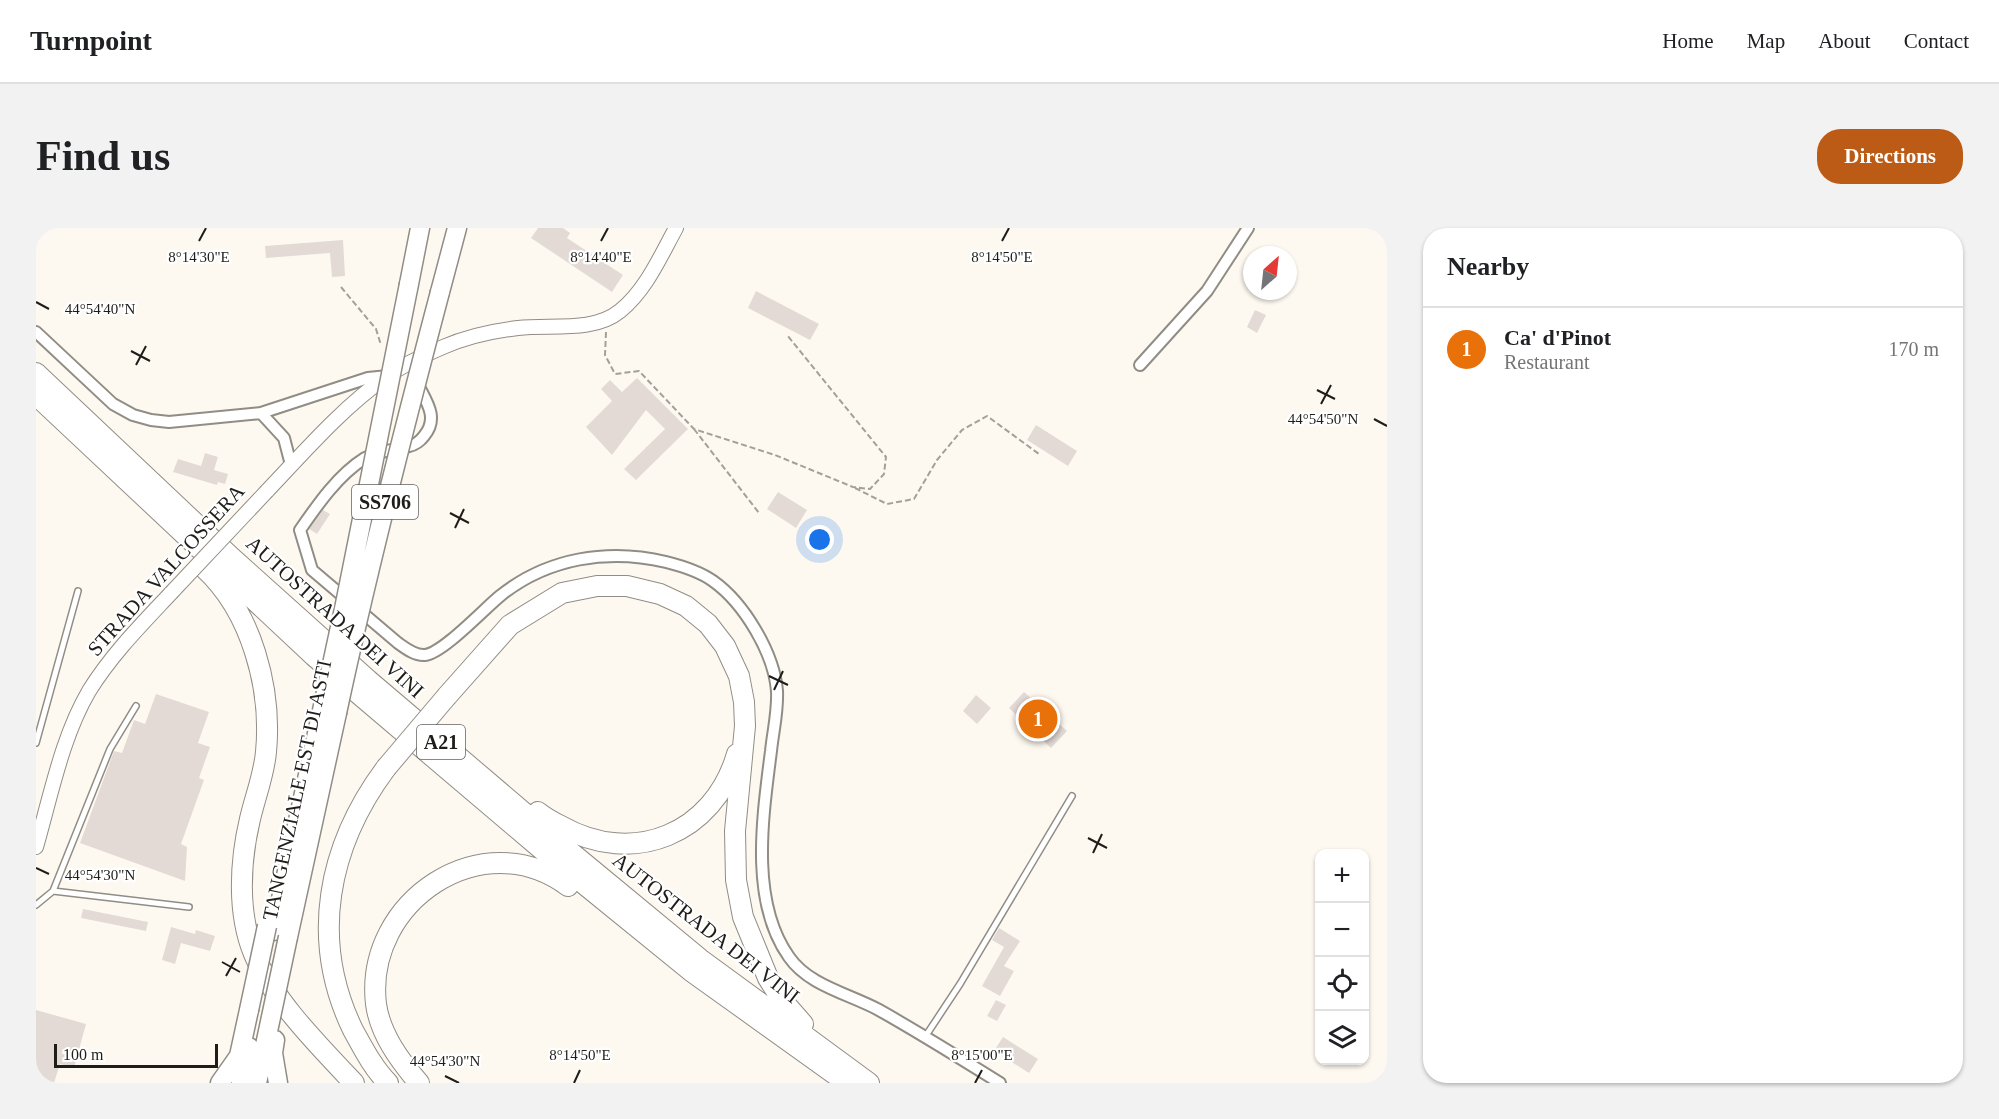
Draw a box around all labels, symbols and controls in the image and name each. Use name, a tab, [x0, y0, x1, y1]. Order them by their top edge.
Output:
text: Turnpoint	[30, 25, 152, 56]
text: Home	[1662, 29, 1714, 53]
text: Map	[1747, 29, 1785, 53]
text: About	[1818, 29, 1871, 53]
text: Contact	[1904, 29, 1969, 53]
button: Directions	[1817, 129, 1963, 184]
text: Find us	[36, 133, 170, 179]
north arrow	[1243, 246, 1297, 300]
text: 8°14'30"E	[168, 249, 230, 265]
text: 8°14'40"E	[570, 249, 632, 265]
text: 8°14'50"E	[971, 249, 1033, 265]
text: Nearby	[1447, 252, 1529, 281]
text: 44°54'40"N	[65, 301, 135, 317]
text: Ca' d'Pinot	[1504, 325, 1611, 350]
text: 1	[1462, 338, 1472, 360]
text: 170 m	[1888, 338, 1939, 360]
text: Restaurant	[1504, 351, 1590, 373]
text: 44°54'50"N	[1288, 411, 1358, 427]
street label: STRADA VALCOSSERA	[83, 479, 250, 661]
road number: SS706	[352, 485, 418, 519]
your location	[805, 525, 834, 554]
street label: AUTOSTRADA DEI VINI	[241, 531, 429, 703]
street label: TANGENZIALE EST DI ASTI	[258, 658, 336, 922]
pin: 1	[1018, 696, 1058, 742]
road number: A21	[417, 725, 465, 759]
street label: AUTOSTRADA DEI VINI	[608, 848, 804, 1008]
map controls	[1315, 849, 1369, 1065]
button: +	[1315, 849, 1369, 903]
text: 44°54'30"N	[65, 867, 135, 883]
button: −	[1315, 903, 1369, 957]
button: locate	[1315, 957, 1369, 1011]
button: layers	[1315, 1011, 1369, 1065]
scale bar	[54, 1041, 218, 1068]
text: 100 m	[63, 1046, 103, 1063]
text: 8°14'50"E	[549, 1047, 611, 1063]
text: 8°15'00"E	[951, 1047, 1013, 1063]
text: 44°54'30"N	[410, 1053, 480, 1069]

